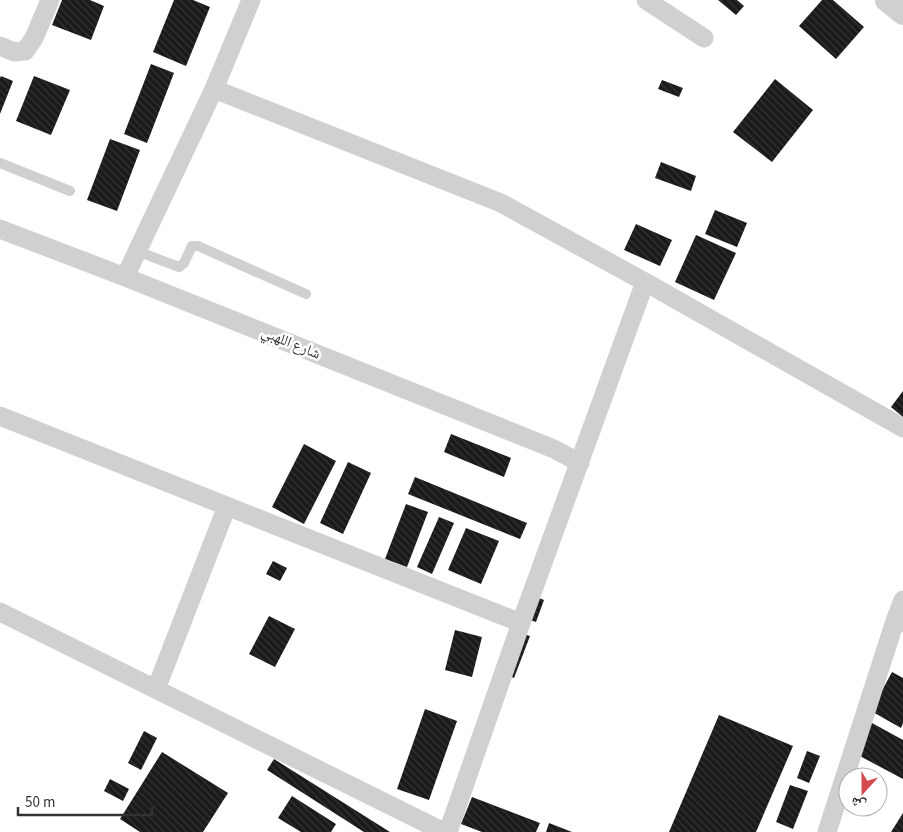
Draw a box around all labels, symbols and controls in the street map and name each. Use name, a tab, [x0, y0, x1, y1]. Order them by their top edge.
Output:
street label: شارع اللهبي	[258, 322, 324, 365]
north arrow	[838, 767, 888, 817]
scale bar	[18, 784, 151, 816]
text: ش	[848, 791, 869, 815]
text: 50 m	[25, 792, 55, 813]

